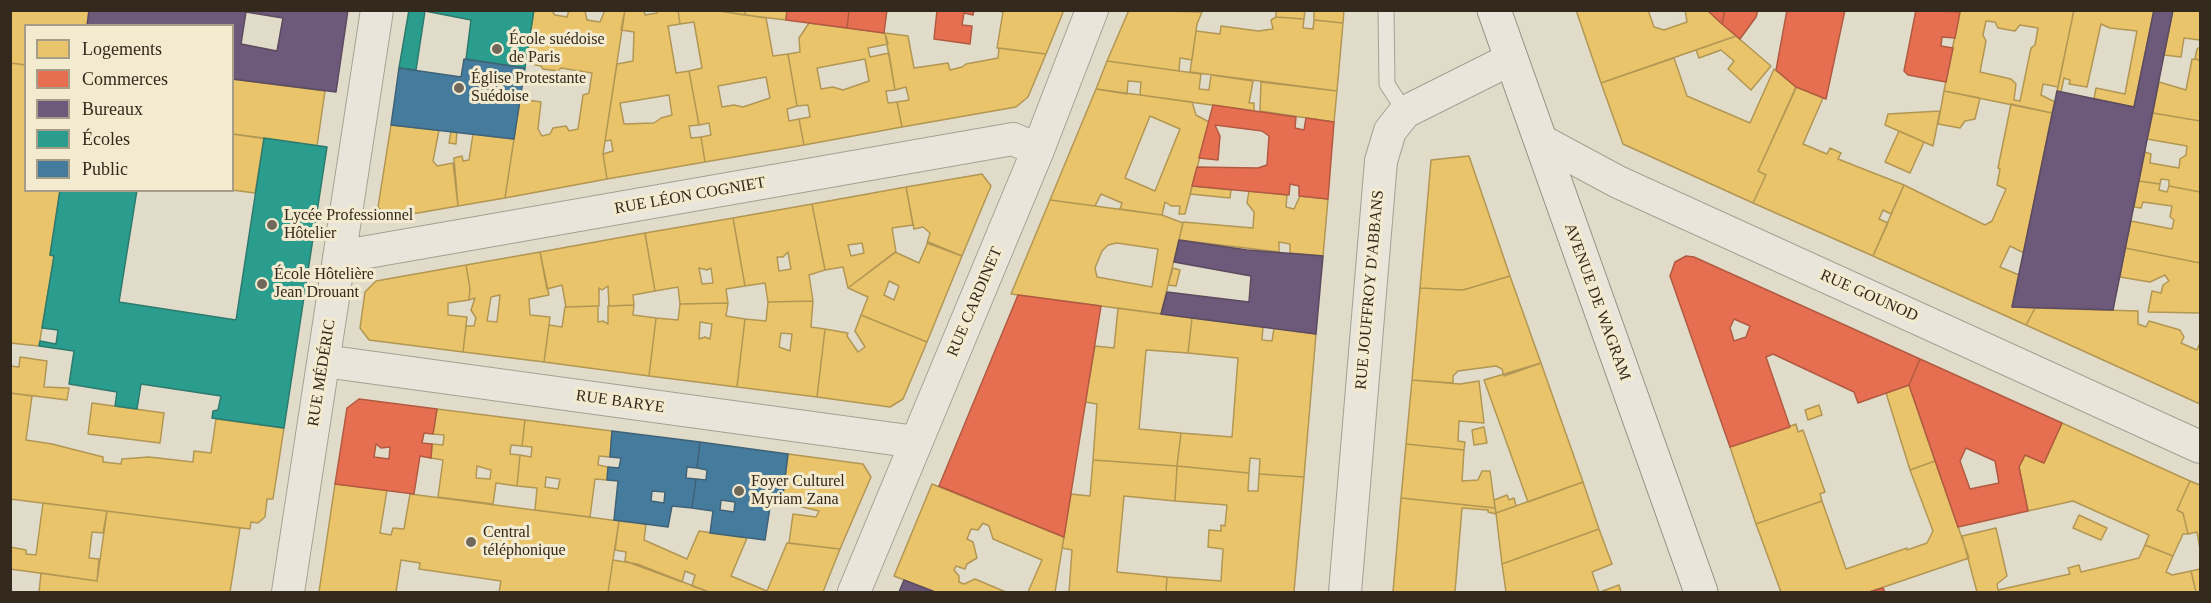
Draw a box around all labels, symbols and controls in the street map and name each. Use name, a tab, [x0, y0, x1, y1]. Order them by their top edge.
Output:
legend	[24, 24, 234, 192]
place label: École suédoise de Paris	[509, 30, 605, 68]
text: Logements	[82, 39, 162, 59]
marker: École suédoise de Paris	[490, 42, 504, 56]
text: Commerces	[82, 69, 168, 89]
place label: Église Protestante Suédoise	[471, 69, 586, 107]
marker: Église Protestante Suédoise	[452, 81, 466, 95]
text: Bureaux	[82, 99, 143, 119]
text: Écoles	[82, 129, 130, 149]
text: Public	[82, 159, 128, 179]
street label: RUE LÉON COGNIET	[613, 173, 767, 219]
street label: RUE JOUFFROY D'ABBANS	[1352, 189, 1388, 391]
place label: Lycée Professionnel Hôtelier	[284, 206, 413, 244]
marker: Lycée Professionnel Hôtelier	[265, 218, 279, 232]
street label: AVENUE DE WAGRAM	[1560, 221, 1634, 383]
street label: RUE CARDINET	[943, 244, 1007, 360]
place label: École Hôtelière Jean Drouant	[274, 265, 374, 303]
street label: RUE GOUNOD	[1817, 266, 1921, 326]
marker: École Hôtelière Jean Drouant	[255, 277, 269, 291]
street label: RUE MÉDÉRIC	[304, 318, 340, 428]
street label: RUE BARYE	[574, 386, 666, 418]
place label: Foyer Culturel Myriam Zana	[751, 472, 845, 510]
marker: Foyer Culturel Myriam Zana	[732, 484, 746, 498]
place label: Central téléphonique	[483, 523, 566, 561]
marker: Central téléphonique	[464, 535, 478, 549]

